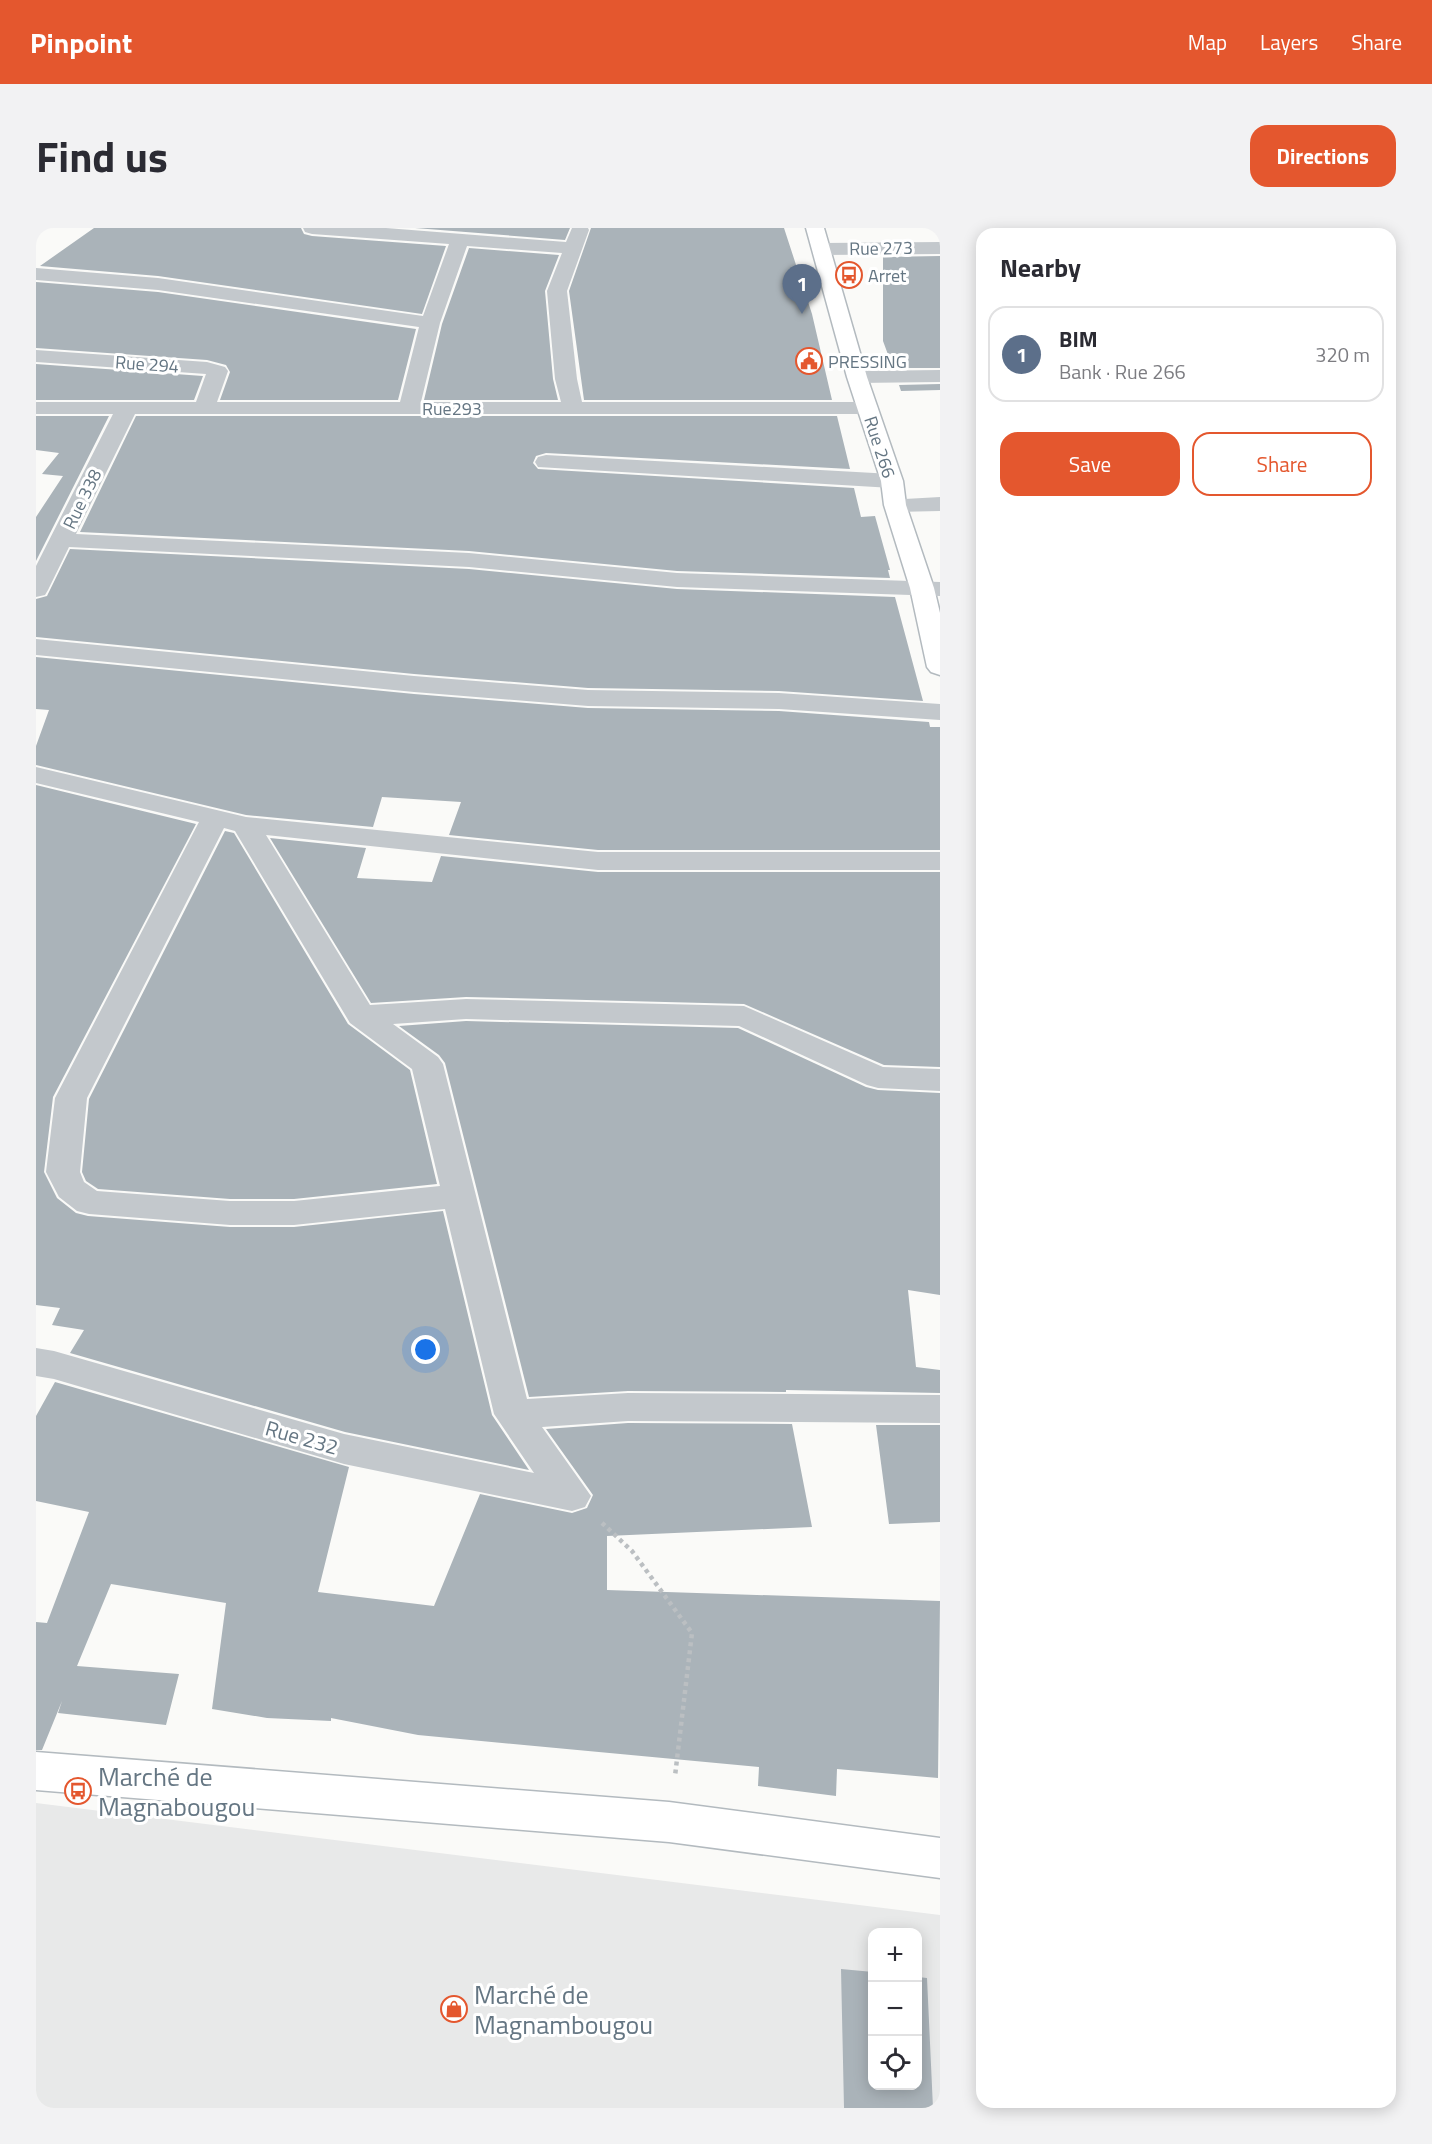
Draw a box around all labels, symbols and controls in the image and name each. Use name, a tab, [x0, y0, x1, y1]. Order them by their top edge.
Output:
text: Pinpoint	[30, 21, 132, 64]
text: Map	[1188, 26, 1227, 58]
text: Layers	[1260, 26, 1318, 58]
text: Share	[1351, 26, 1402, 58]
text: Find us	[36, 124, 168, 188]
button: Directions	[1250, 125, 1396, 187]
street label: Rue 273	[849, 234, 913, 262]
text: Nearby	[1000, 248, 1081, 287]
bus stop icon: Arret	[834, 260, 864, 290]
place label: Arret	[868, 262, 907, 289]
pin: 1	[782, 264, 822, 314]
text: BIM	[1059, 322, 1098, 356]
text: 1	[1016, 339, 1027, 370]
text: 320 m	[1315, 339, 1370, 370]
public building icon: PRESSING	[794, 346, 824, 376]
street label: Rue 294	[114, 348, 180, 380]
place label: PRESSING	[828, 348, 907, 375]
text: Bank · Rue 266	[1059, 356, 1186, 387]
street label: Rue293	[422, 395, 482, 422]
street label: Rue 266	[857, 412, 903, 482]
button: Save	[1000, 432, 1180, 496]
button: Share	[1192, 432, 1372, 496]
street label: Rue 338	[56, 464, 108, 534]
your location	[411, 1335, 440, 1364]
street label: Rue 232	[262, 1411, 342, 1463]
place label: Marché de Magnabougou	[98, 1757, 255, 1826]
bus stop icon: Marché de Magnabougou	[63, 1776, 93, 1806]
map controls	[868, 1928, 922, 2090]
button: +	[868, 1928, 922, 1982]
place label: Marché de Magnambougou	[474, 1975, 653, 2044]
button: −	[868, 1982, 922, 2036]
shop icon: Marché de Magnambougou	[439, 1994, 469, 2024]
button: locate	[868, 2036, 922, 2090]

